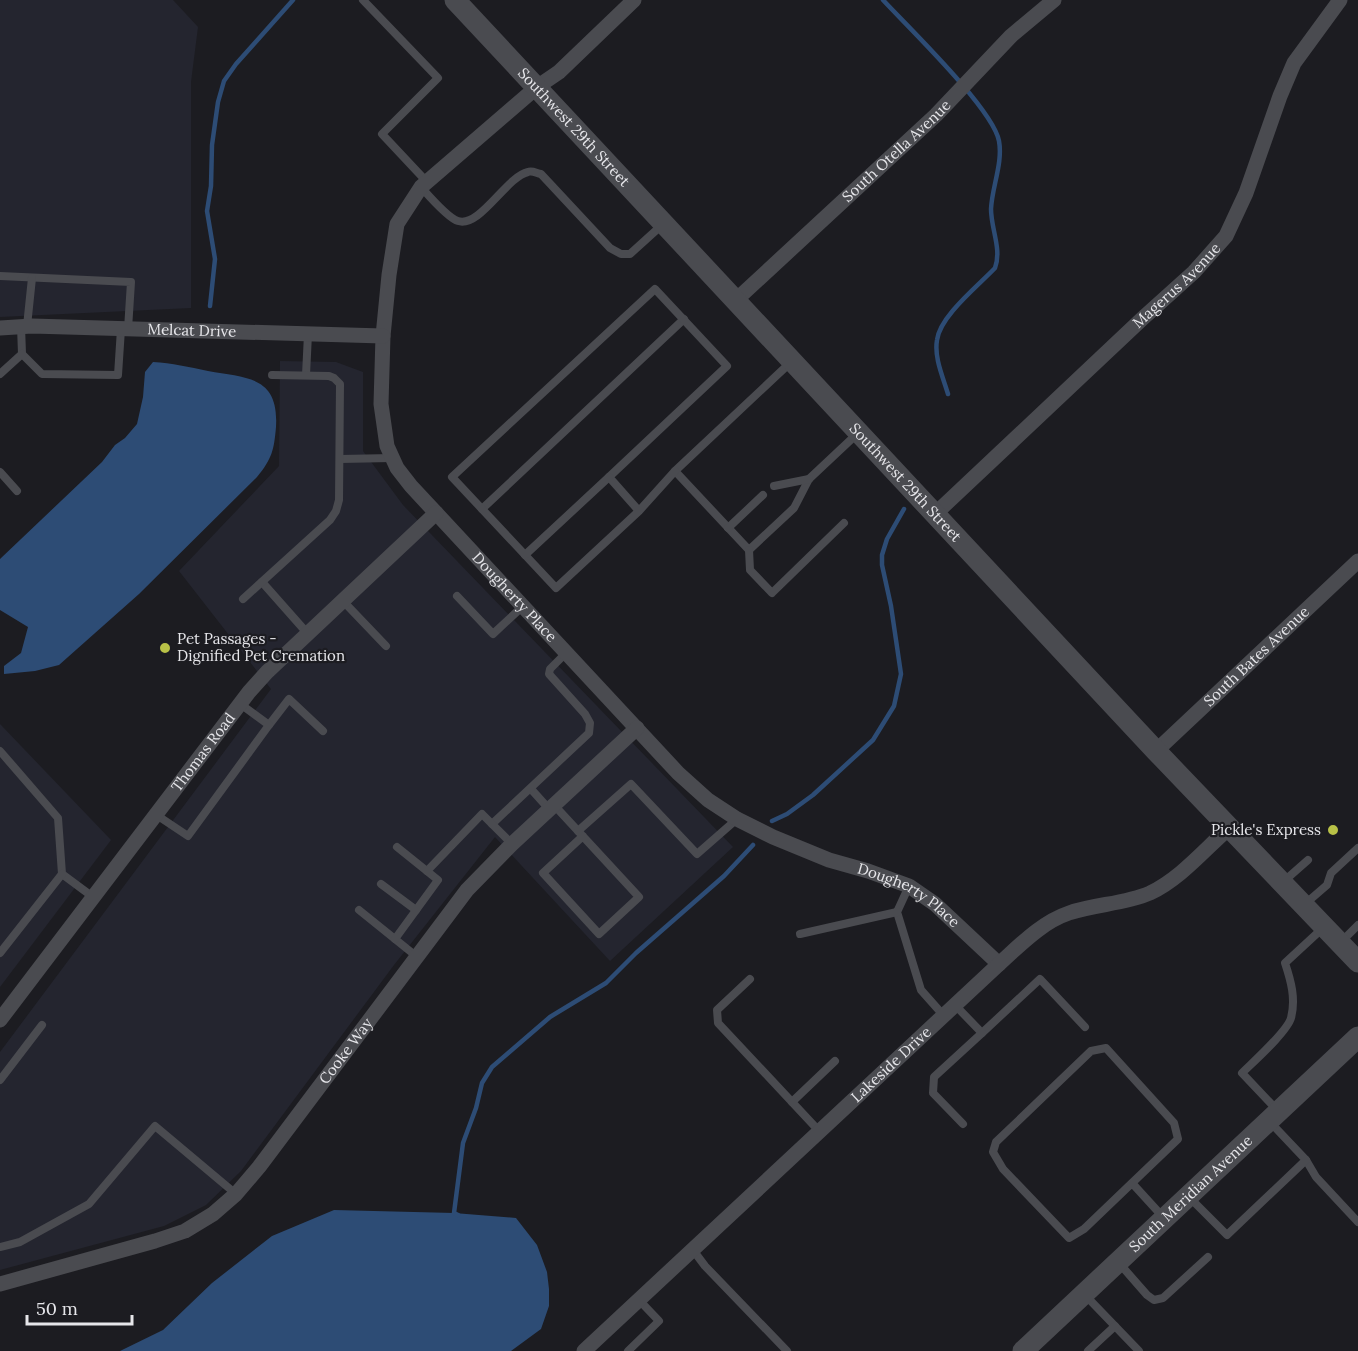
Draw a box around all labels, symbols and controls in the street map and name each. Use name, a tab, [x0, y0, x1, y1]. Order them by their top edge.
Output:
street label: Southwest 29th Street	[514, 63, 634, 190]
street label: South Otella Avenue	[838, 95, 955, 206]
street label: Magerus Avenue	[1128, 239, 1224, 332]
street label: Melcat Drive	[147, 319, 237, 341]
street label: Southwest 29th Street	[846, 419, 966, 546]
street label: Dougherty Place	[468, 548, 561, 646]
street label: South Bates Avenue	[1199, 602, 1313, 710]
place label: Pet Passages - Dignified Pet Cremation	[177, 629, 345, 665]
marker: Pet Passages - Dignified Pet Cremation	[158, 641, 172, 655]
street label: Thomas Road	[167, 709, 239, 795]
place label: Pickle's Express	[1211, 820, 1321, 839]
marker: Pickle's Express	[1326, 823, 1340, 837]
street label: Dougherty Place	[855, 859, 964, 931]
street label: Cooke Way	[315, 1014, 377, 1088]
street label: Lakeside Drive	[847, 1022, 935, 1106]
street label: South Meridian Avenue	[1125, 1131, 1256, 1256]
scale bar	[27, 1288, 132, 1326]
text: 50 m	[36, 1297, 78, 1320]

